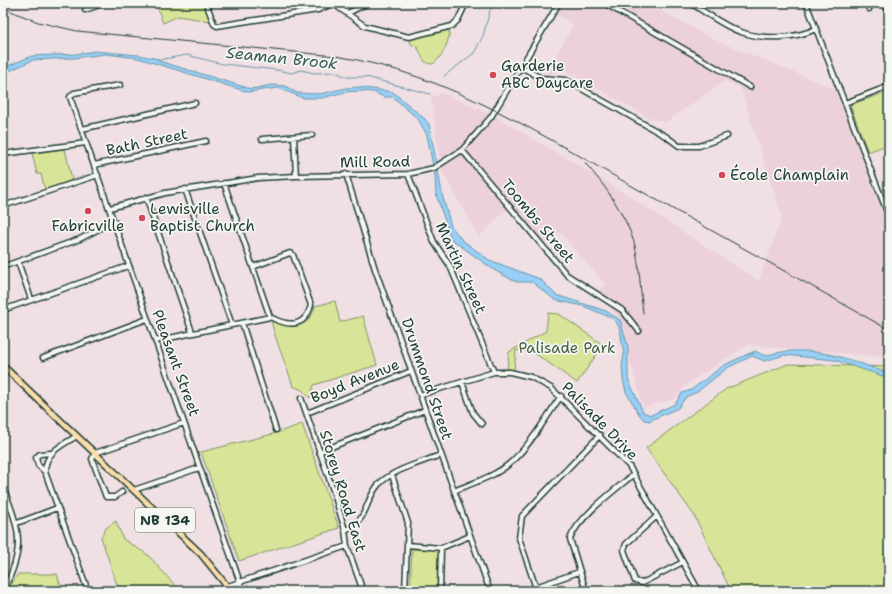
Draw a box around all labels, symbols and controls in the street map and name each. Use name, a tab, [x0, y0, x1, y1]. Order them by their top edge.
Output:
water label: Seaman Brook	[225, 42, 339, 74]
place label: Garderie ABC Daycare	[501, 56, 593, 93]
marker: Garderie ABC Daycare	[488, 70, 498, 80]
street label: Bath Street	[104, 124, 190, 160]
street label: Mill Road	[340, 151, 411, 173]
place label: École Champlain	[730, 164, 849, 185]
marker: École Champlain	[717, 170, 727, 180]
street label: Toombs Street	[497, 175, 579, 267]
place label: Lewisville Baptist Church	[150, 199, 255, 236]
marker: Fabricville	[83, 206, 93, 216]
marker: Lewisville Baptist Church	[137, 213, 147, 223]
place label: Fabricville	[51, 216, 125, 236]
street label: Martin Street	[431, 219, 491, 317]
street label: Pleasant Street	[147, 307, 205, 419]
street label: Drummond Street	[397, 315, 457, 443]
park label: Palisade Park	[518, 338, 616, 358]
street label: Boyd Avenue	[308, 354, 402, 408]
street label: Palisade Drive	[557, 377, 643, 465]
street label: Storey Road East	[315, 428, 371, 554]
road number: NB 134	[135, 508, 195, 532]

